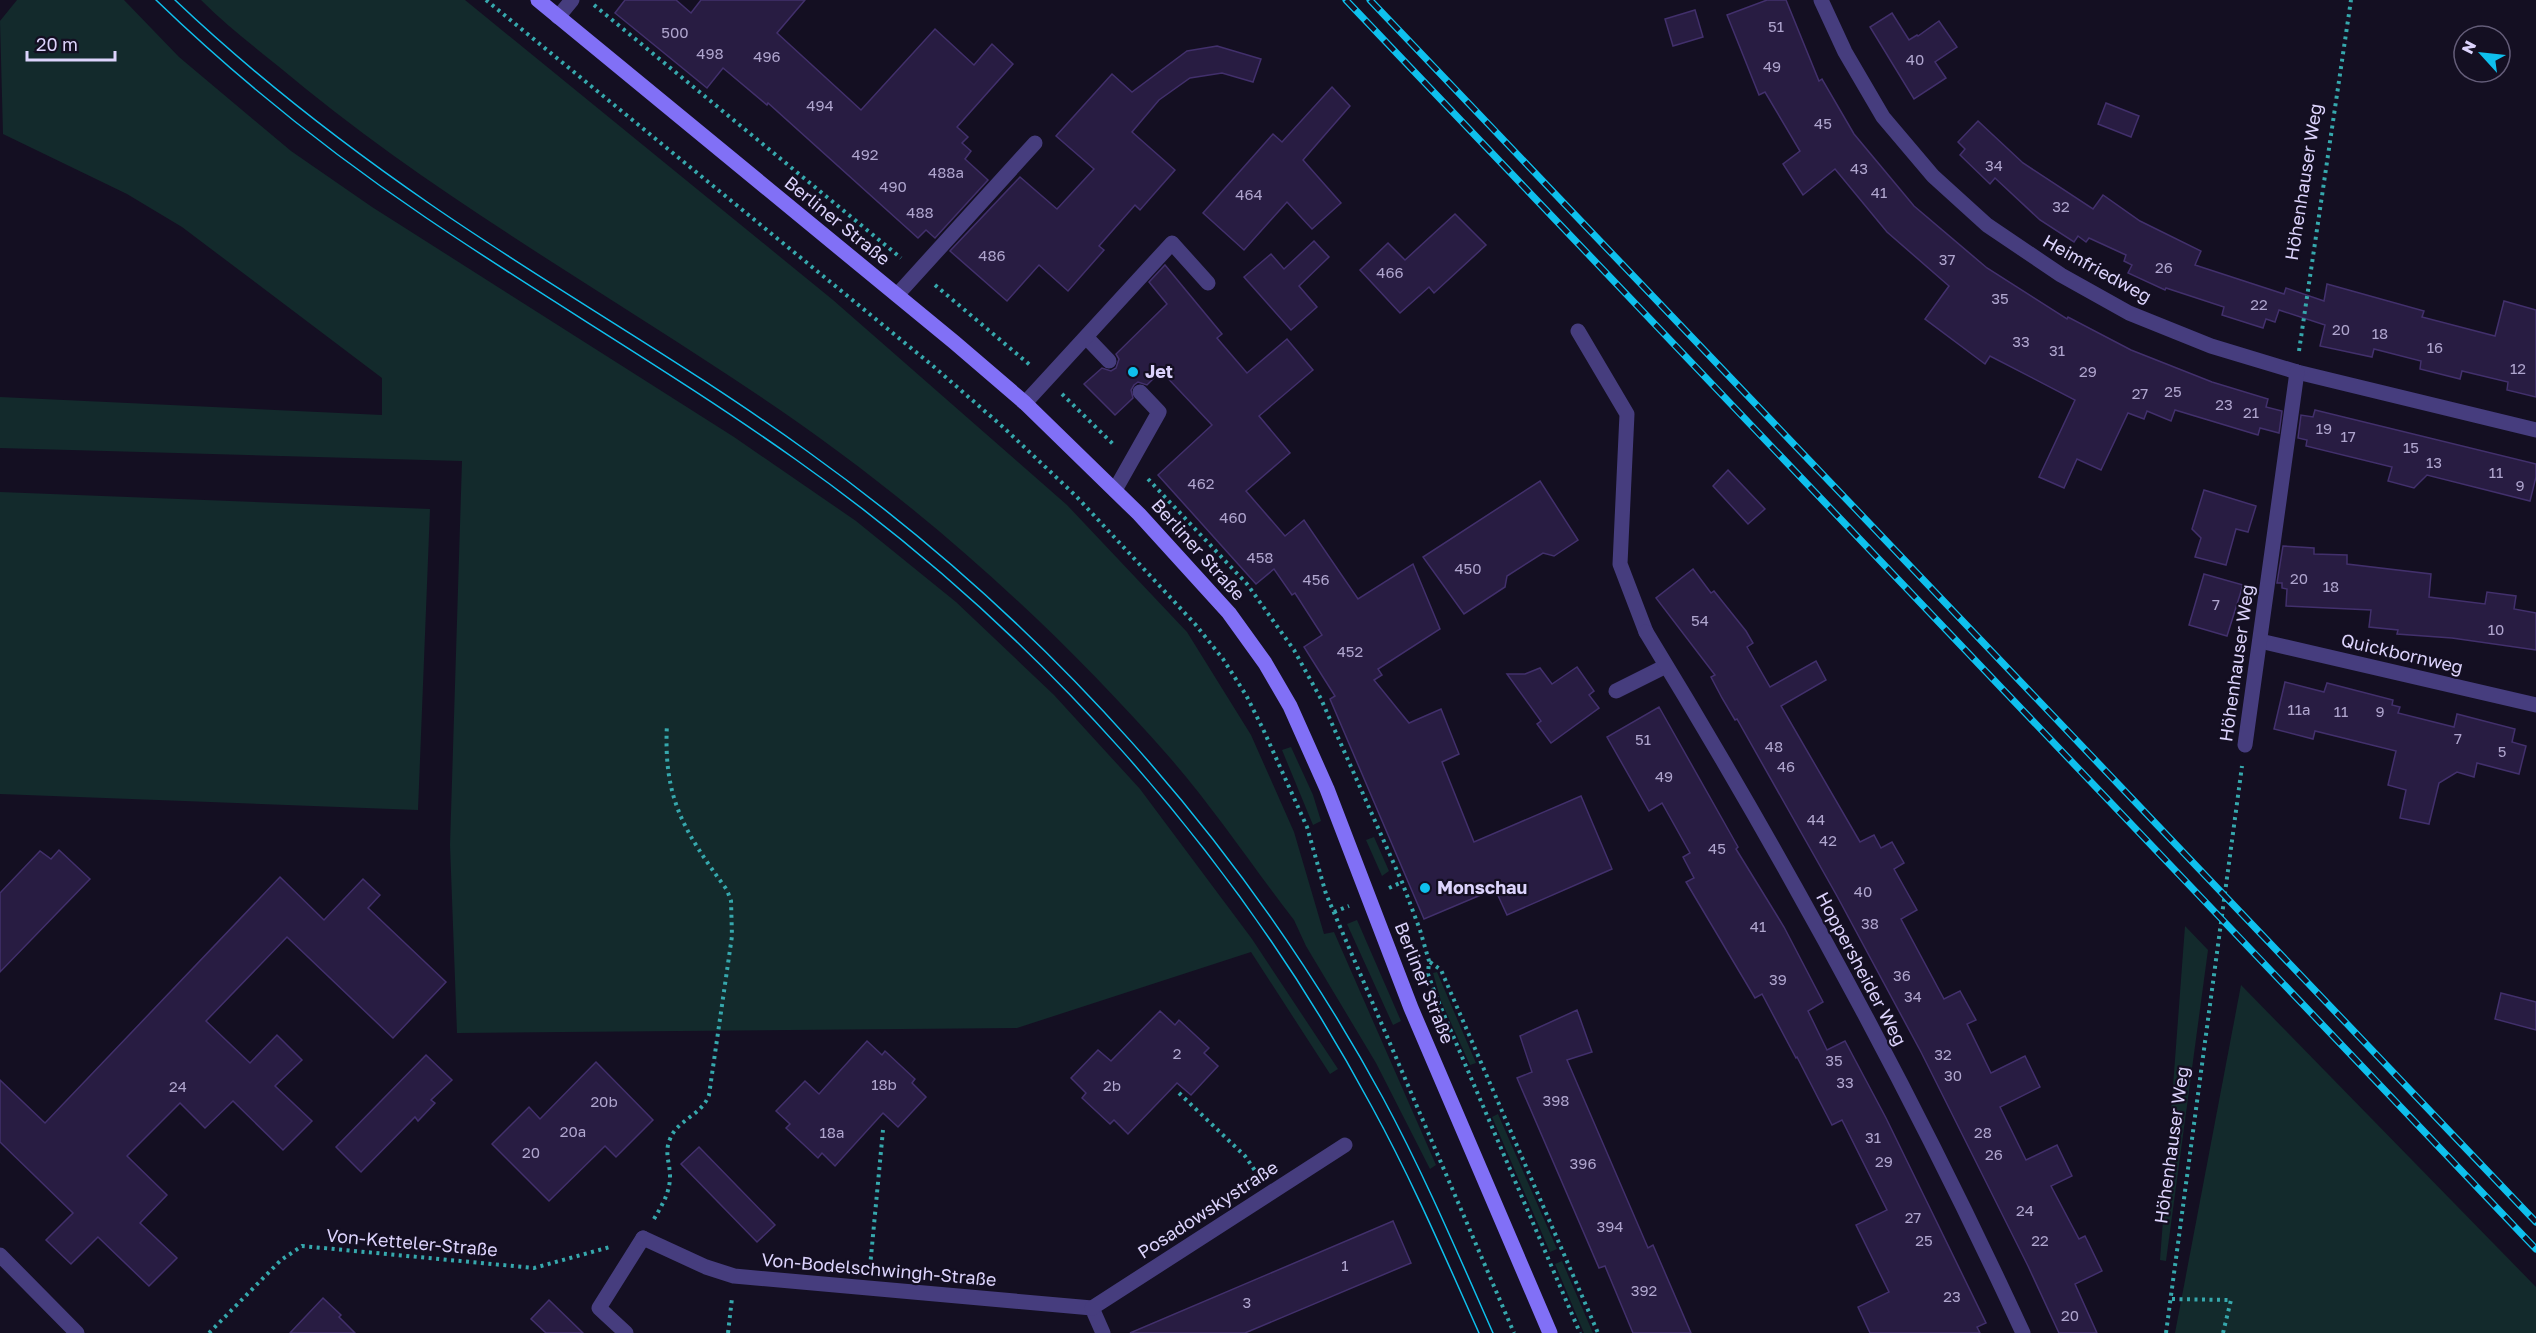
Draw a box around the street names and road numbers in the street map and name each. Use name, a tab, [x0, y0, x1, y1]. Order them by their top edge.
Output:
street label: Höhenhauser Weg	[2280, 102, 2326, 262]
street label: Berliner Straße	[780, 171, 895, 269]
street label: Heimfriedweg	[2039, 229, 2156, 307]
street label: Berliner Straße	[1147, 494, 1250, 605]
street label: Höhenhauser Weg	[2214, 583, 2258, 743]
street label: Quickbornweg	[2339, 628, 2465, 678]
street label: Hoppersheider Weg	[1812, 888, 1912, 1049]
street label: Berliner Straße	[1390, 919, 1459, 1047]
street label: Höhenhauser Weg	[2149, 1065, 2193, 1225]
street label: Posadowskystraße	[1133, 1156, 1282, 1263]
street label: Von-Ketteler-Straße	[326, 1224, 499, 1260]
street label: Von-Bodelschwingh-Straße	[761, 1248, 997, 1290]

